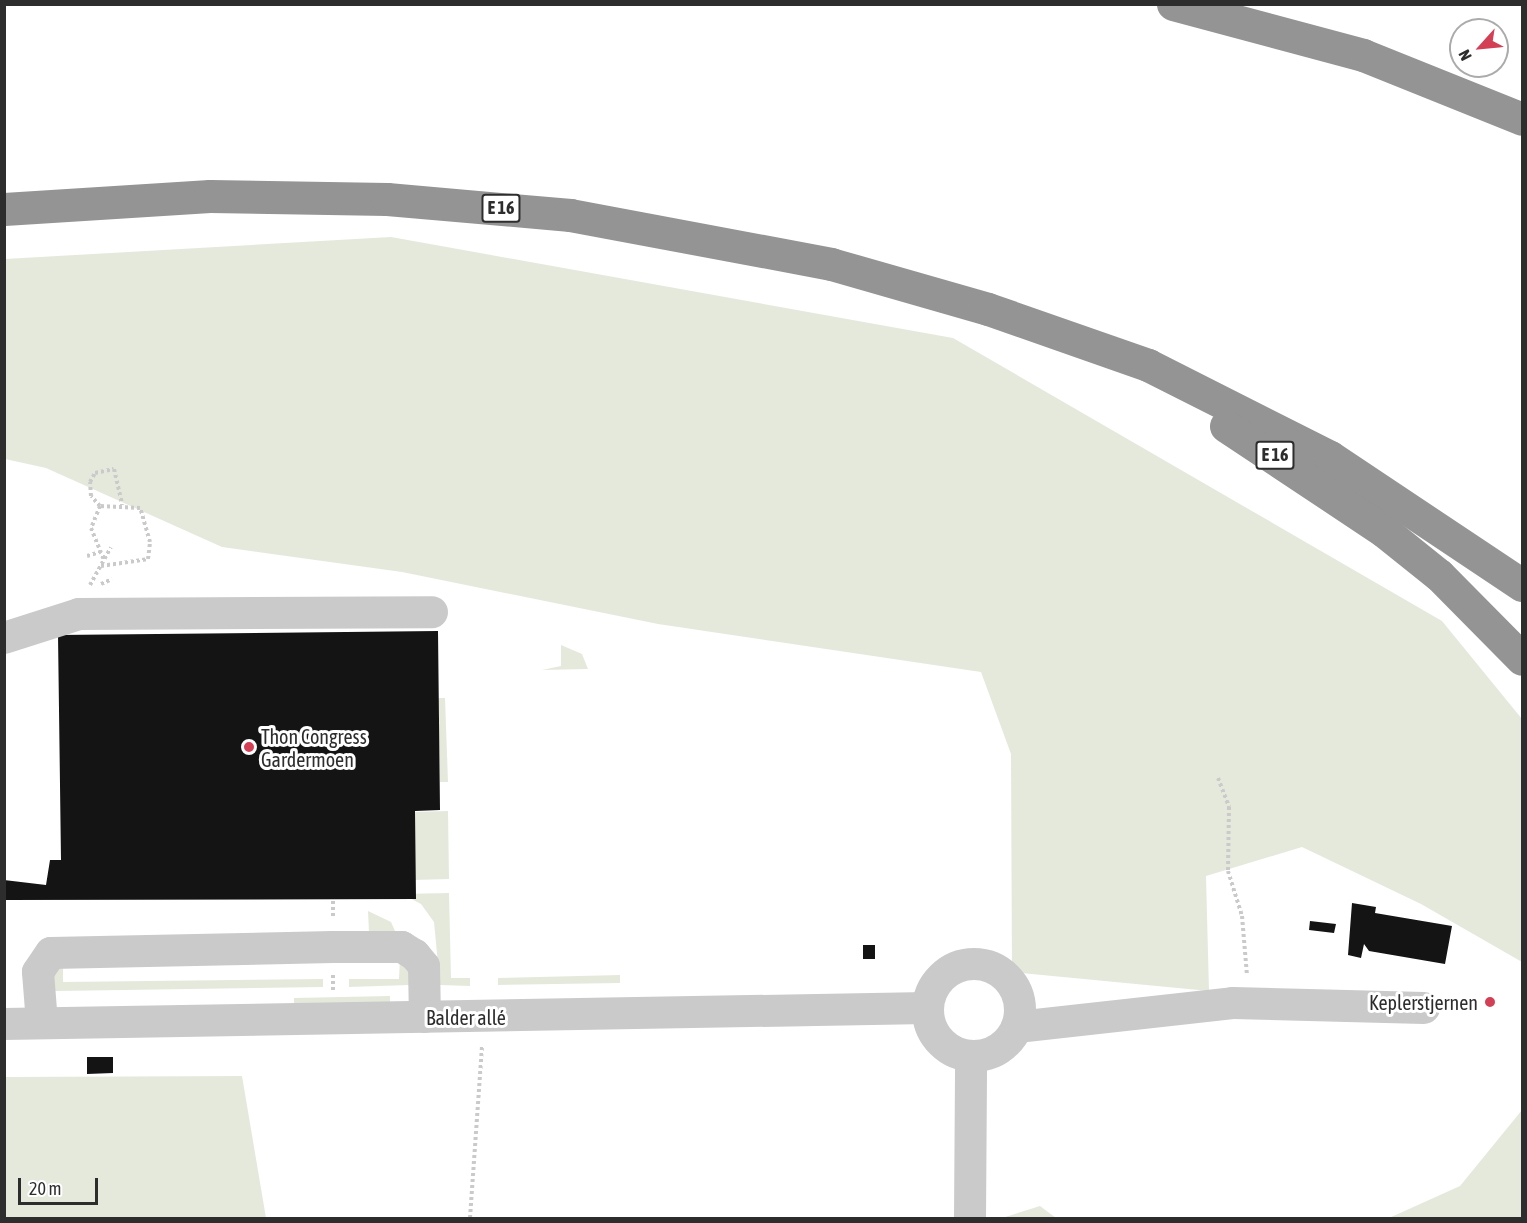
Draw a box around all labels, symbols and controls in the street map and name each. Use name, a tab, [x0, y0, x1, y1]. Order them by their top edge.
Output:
north arrow	[1449, 18, 1509, 78]
text: N	[1455, 47, 1475, 64]
road number: E 16	[480, 193, 522, 223]
road number: E 16	[1254, 440, 1296, 470]
place label: Thon Congress Gardermoen	[261, 724, 367, 771]
marker: Thon Congress Gardermoen	[242, 740, 256, 754]
place label: Keplerstjernen	[1369, 990, 1478, 1014]
marker: Keplerstjernen	[1483, 995, 1497, 1009]
street label: Balder allé	[426, 1005, 506, 1029]
scale bar	[21, 1166, 100, 1204]
text: 20 m	[29, 1178, 61, 1199]

